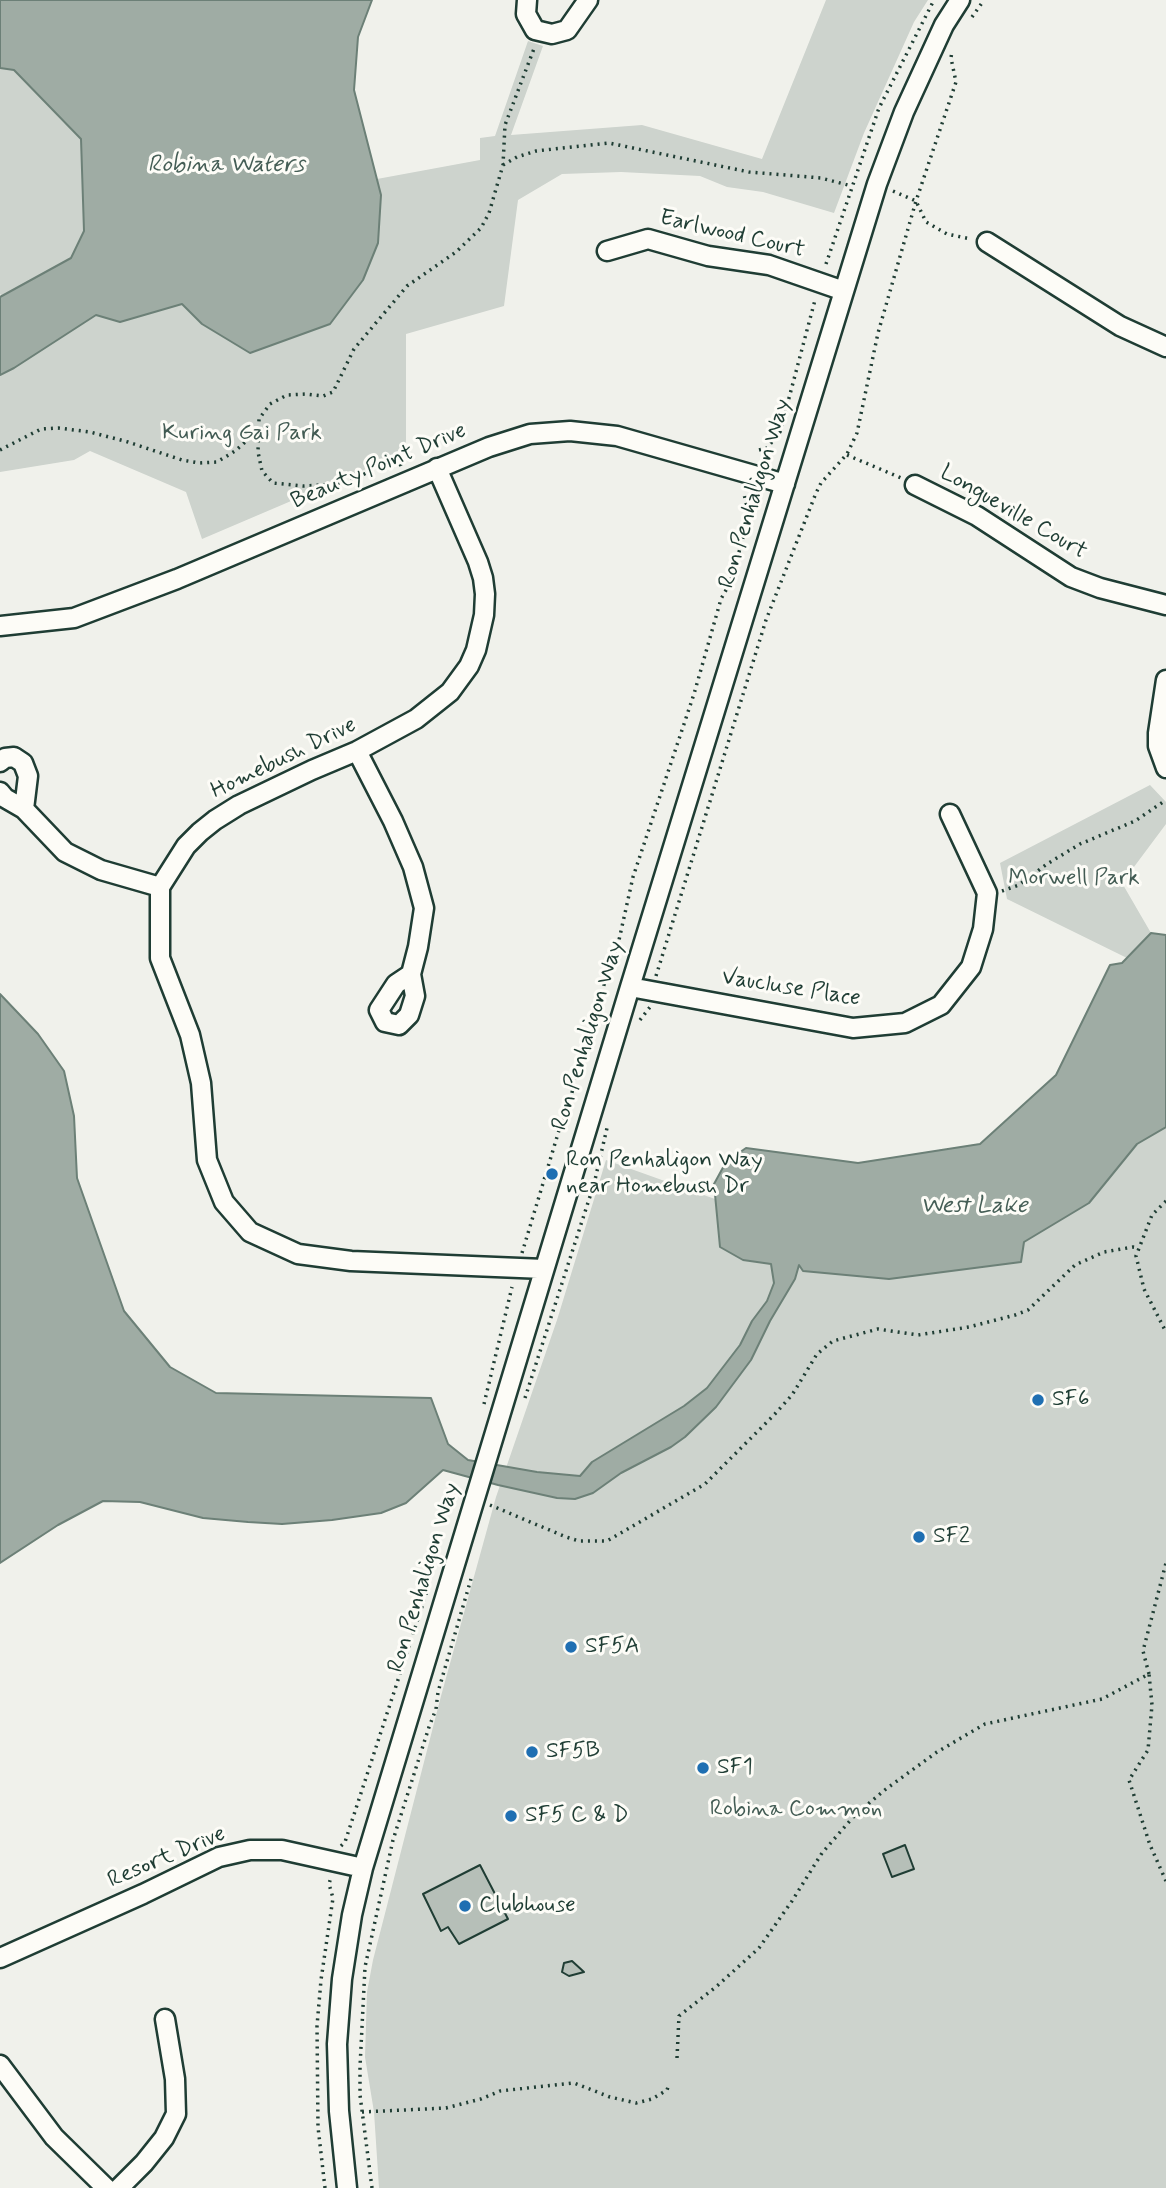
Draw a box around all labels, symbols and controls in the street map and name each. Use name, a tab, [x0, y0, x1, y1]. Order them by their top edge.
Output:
water label: Robina Waters	[147, 152, 305, 180]
street label: Earlwood Court	[657, 205, 807, 265]
street label: Ron Penhaligon Way	[714, 396, 798, 592]
street label: Beauty Point Drive	[287, 418, 471, 516]
park label: Kuring Gai Park	[162, 420, 322, 448]
street label: Longueville Court	[934, 460, 1092, 566]
street label: Homebush Drive	[207, 712, 361, 806]
park label: Morwell Park	[1008, 865, 1140, 893]
street label: Ron Penhaligon Way	[547, 938, 631, 1134]
street label: Vaucluse Place	[720, 964, 862, 1014]
place label: Ron Penhaligon Way near Homebush Dr	[566, 1147, 763, 1201]
marker: Ron Penhaligon Way near Homebush Dr	[544, 1166, 560, 1182]
water label: West Lake	[920, 1193, 1028, 1221]
place label: SF6	[1052, 1386, 1090, 1414]
marker: SF6	[1030, 1392, 1046, 1408]
street label: Ron Penhaligon Way	[383, 1480, 467, 1676]
place label: SF2	[933, 1523, 970, 1551]
marker: SF2	[911, 1529, 927, 1545]
place label: SF5A	[585, 1633, 640, 1661]
marker: SF5A	[563, 1639, 579, 1655]
place label: SF5B	[546, 1738, 600, 1766]
marker: SF5B	[524, 1744, 540, 1760]
place label: SF1	[717, 1754, 753, 1782]
marker: SF1	[695, 1760, 711, 1776]
park label: Robina Common	[710, 1796, 882, 1824]
place label: SF5 C & D	[525, 1802, 629, 1830]
marker: SF5 C & D	[503, 1808, 519, 1824]
street label: Resort Drive	[104, 1821, 230, 1895]
place label: Clubhouse	[479, 1892, 576, 1920]
marker: Clubhouse	[457, 1898, 473, 1914]

